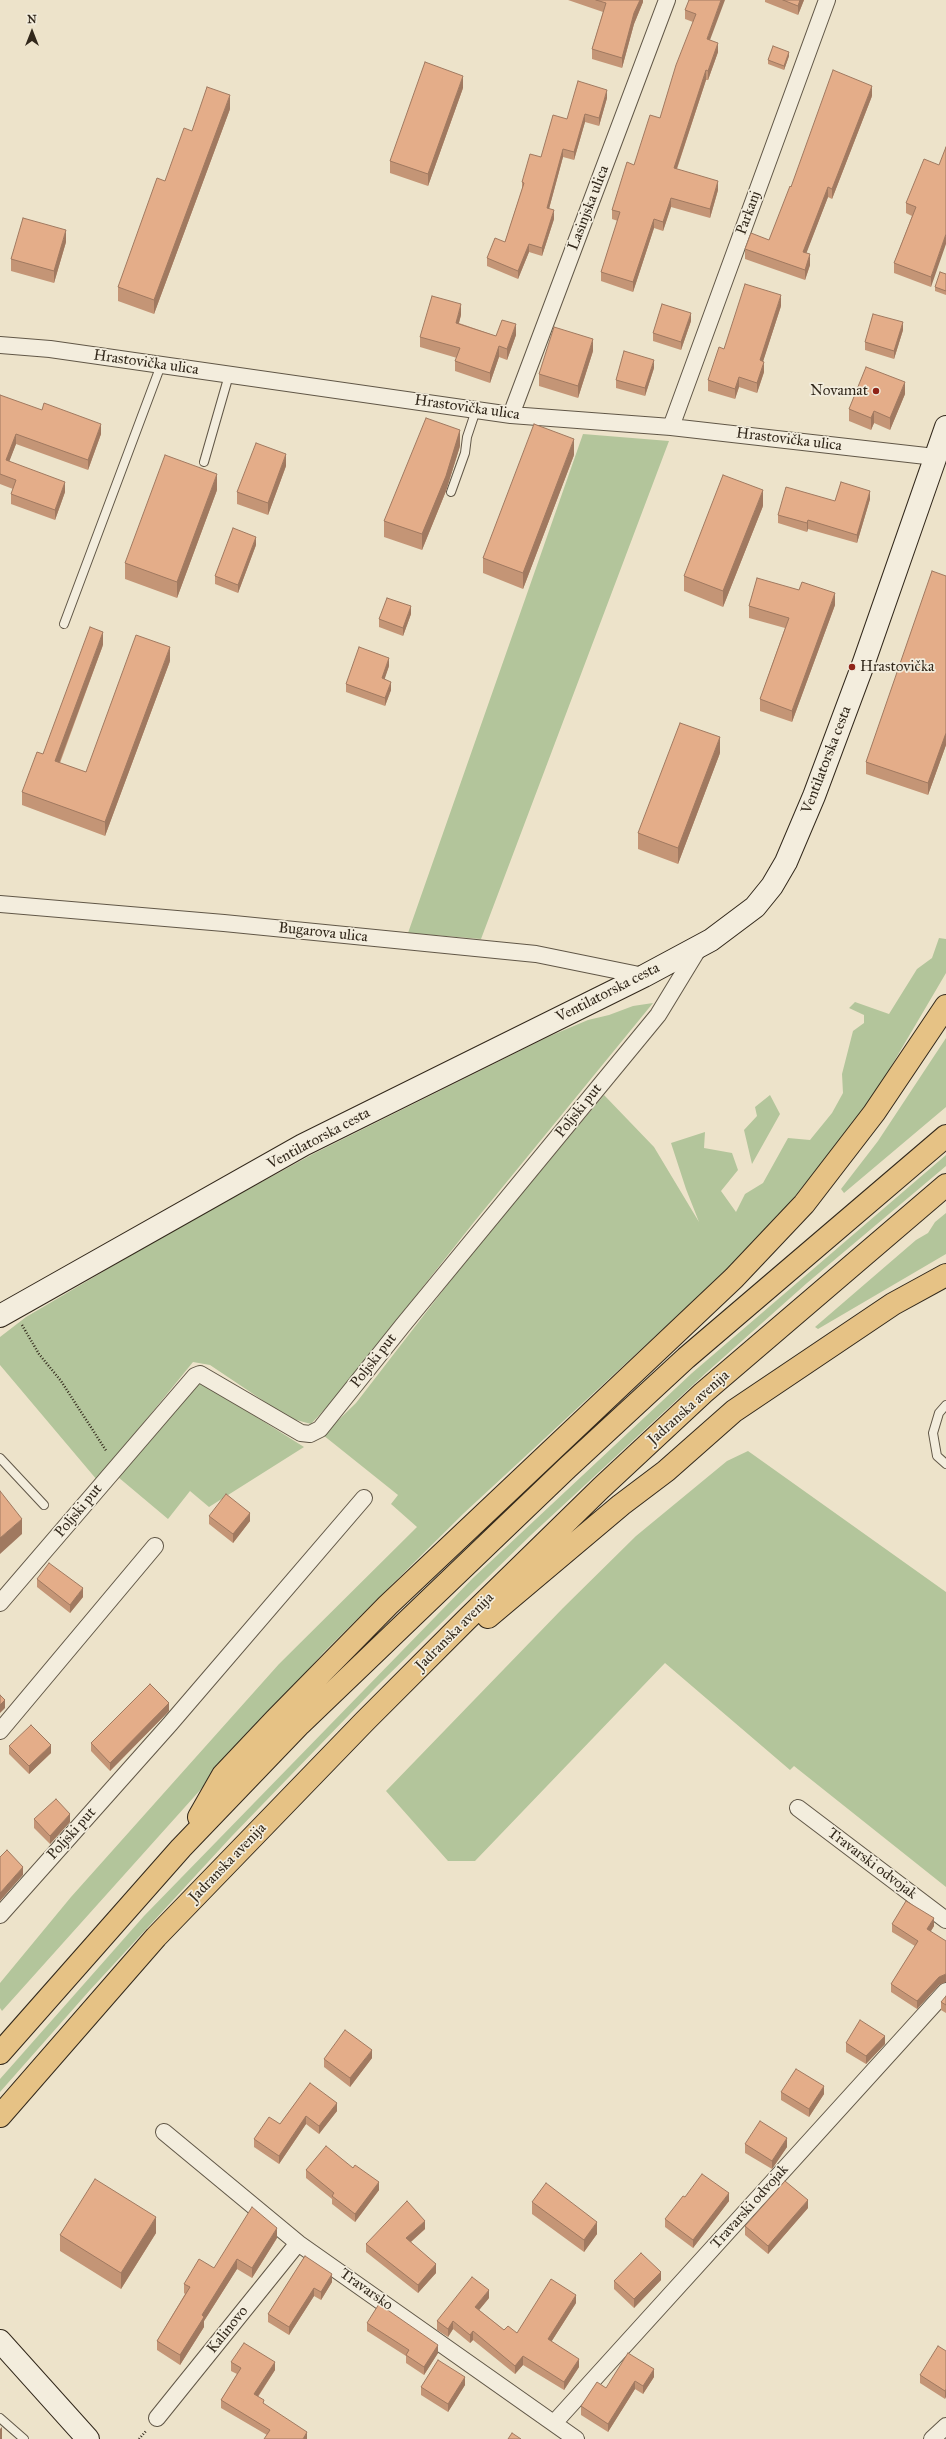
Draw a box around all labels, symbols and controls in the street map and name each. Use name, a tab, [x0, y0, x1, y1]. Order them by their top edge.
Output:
north arrow	[12, 12, 52, 52]
text: N	[27, 13, 37, 26]
street label: Lasinjska ulica	[565, 163, 613, 253]
street label: Parkanj	[733, 189, 765, 237]
street label: Hrastovička ulica	[92, 347, 200, 379]
place label: Novamat	[810, 382, 868, 400]
marker: Novamat	[871, 386, 881, 396]
street label: Hrastovička ulica	[413, 392, 521, 424]
street label: Hrastovička ulica	[735, 425, 843, 455]
place label: Hrastovička	[860, 658, 934, 676]
marker: Hrastovička	[847, 662, 857, 672]
street label: Ventilatorska cesta	[798, 704, 856, 816]
street label: Bugarova ulica	[277, 919, 369, 947]
street label: Ventilatorska cesta	[553, 959, 663, 1027]
street label: Poljski put	[552, 1080, 606, 1142]
street label: Ventilatorska cesta	[265, 1104, 373, 1174]
street label: Poljski put	[347, 1330, 401, 1392]
street label: Jadranska avenija	[645, 1367, 733, 1449]
street label: Poljski put	[52, 1481, 106, 1541]
street label: Jadranska avenija	[412, 1589, 498, 1675]
street label: Poljski put	[44, 1804, 100, 1864]
street label: Jadranska avenija	[186, 1820, 270, 1906]
street label: Travarski odvojak	[824, 1824, 920, 1904]
street label: Travarski odvojak	[707, 2161, 793, 2253]
street label: Travarsko	[336, 2265, 396, 2315]
street label: Kalinovo	[204, 2303, 252, 2357]

